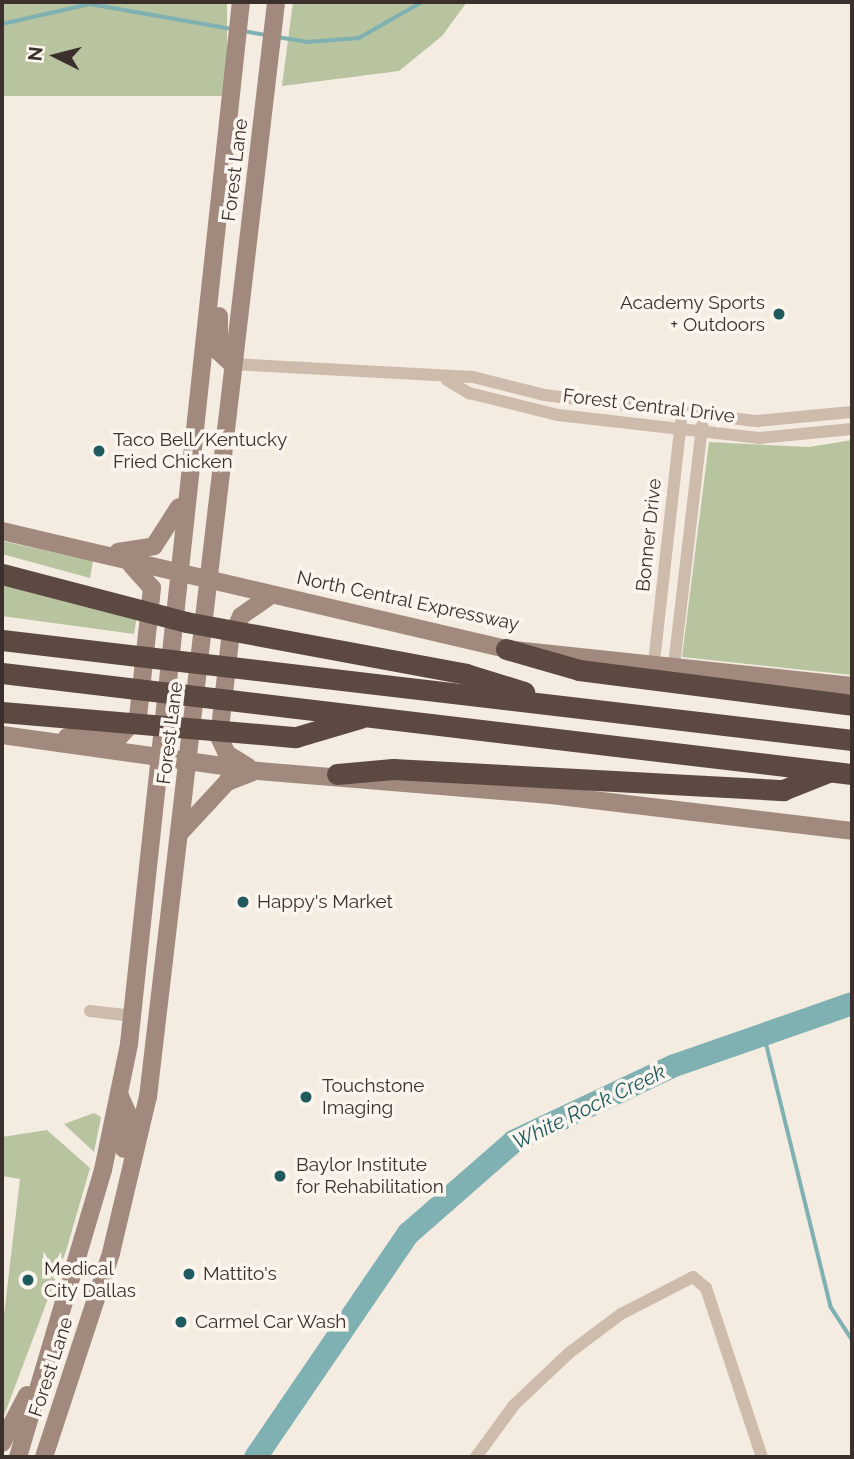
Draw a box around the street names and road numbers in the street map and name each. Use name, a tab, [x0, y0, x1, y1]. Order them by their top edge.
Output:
street label: Forest Lane	[217, 117, 253, 223]
street label: Forest Central Drive	[561, 384, 737, 428]
street label: Bonner Drive	[632, 477, 666, 593]
street label: North Central Expressway	[294, 566, 522, 636]
street label: Forest Lane	[152, 680, 188, 786]
street label: Forest Lane	[24, 1314, 78, 1420]

